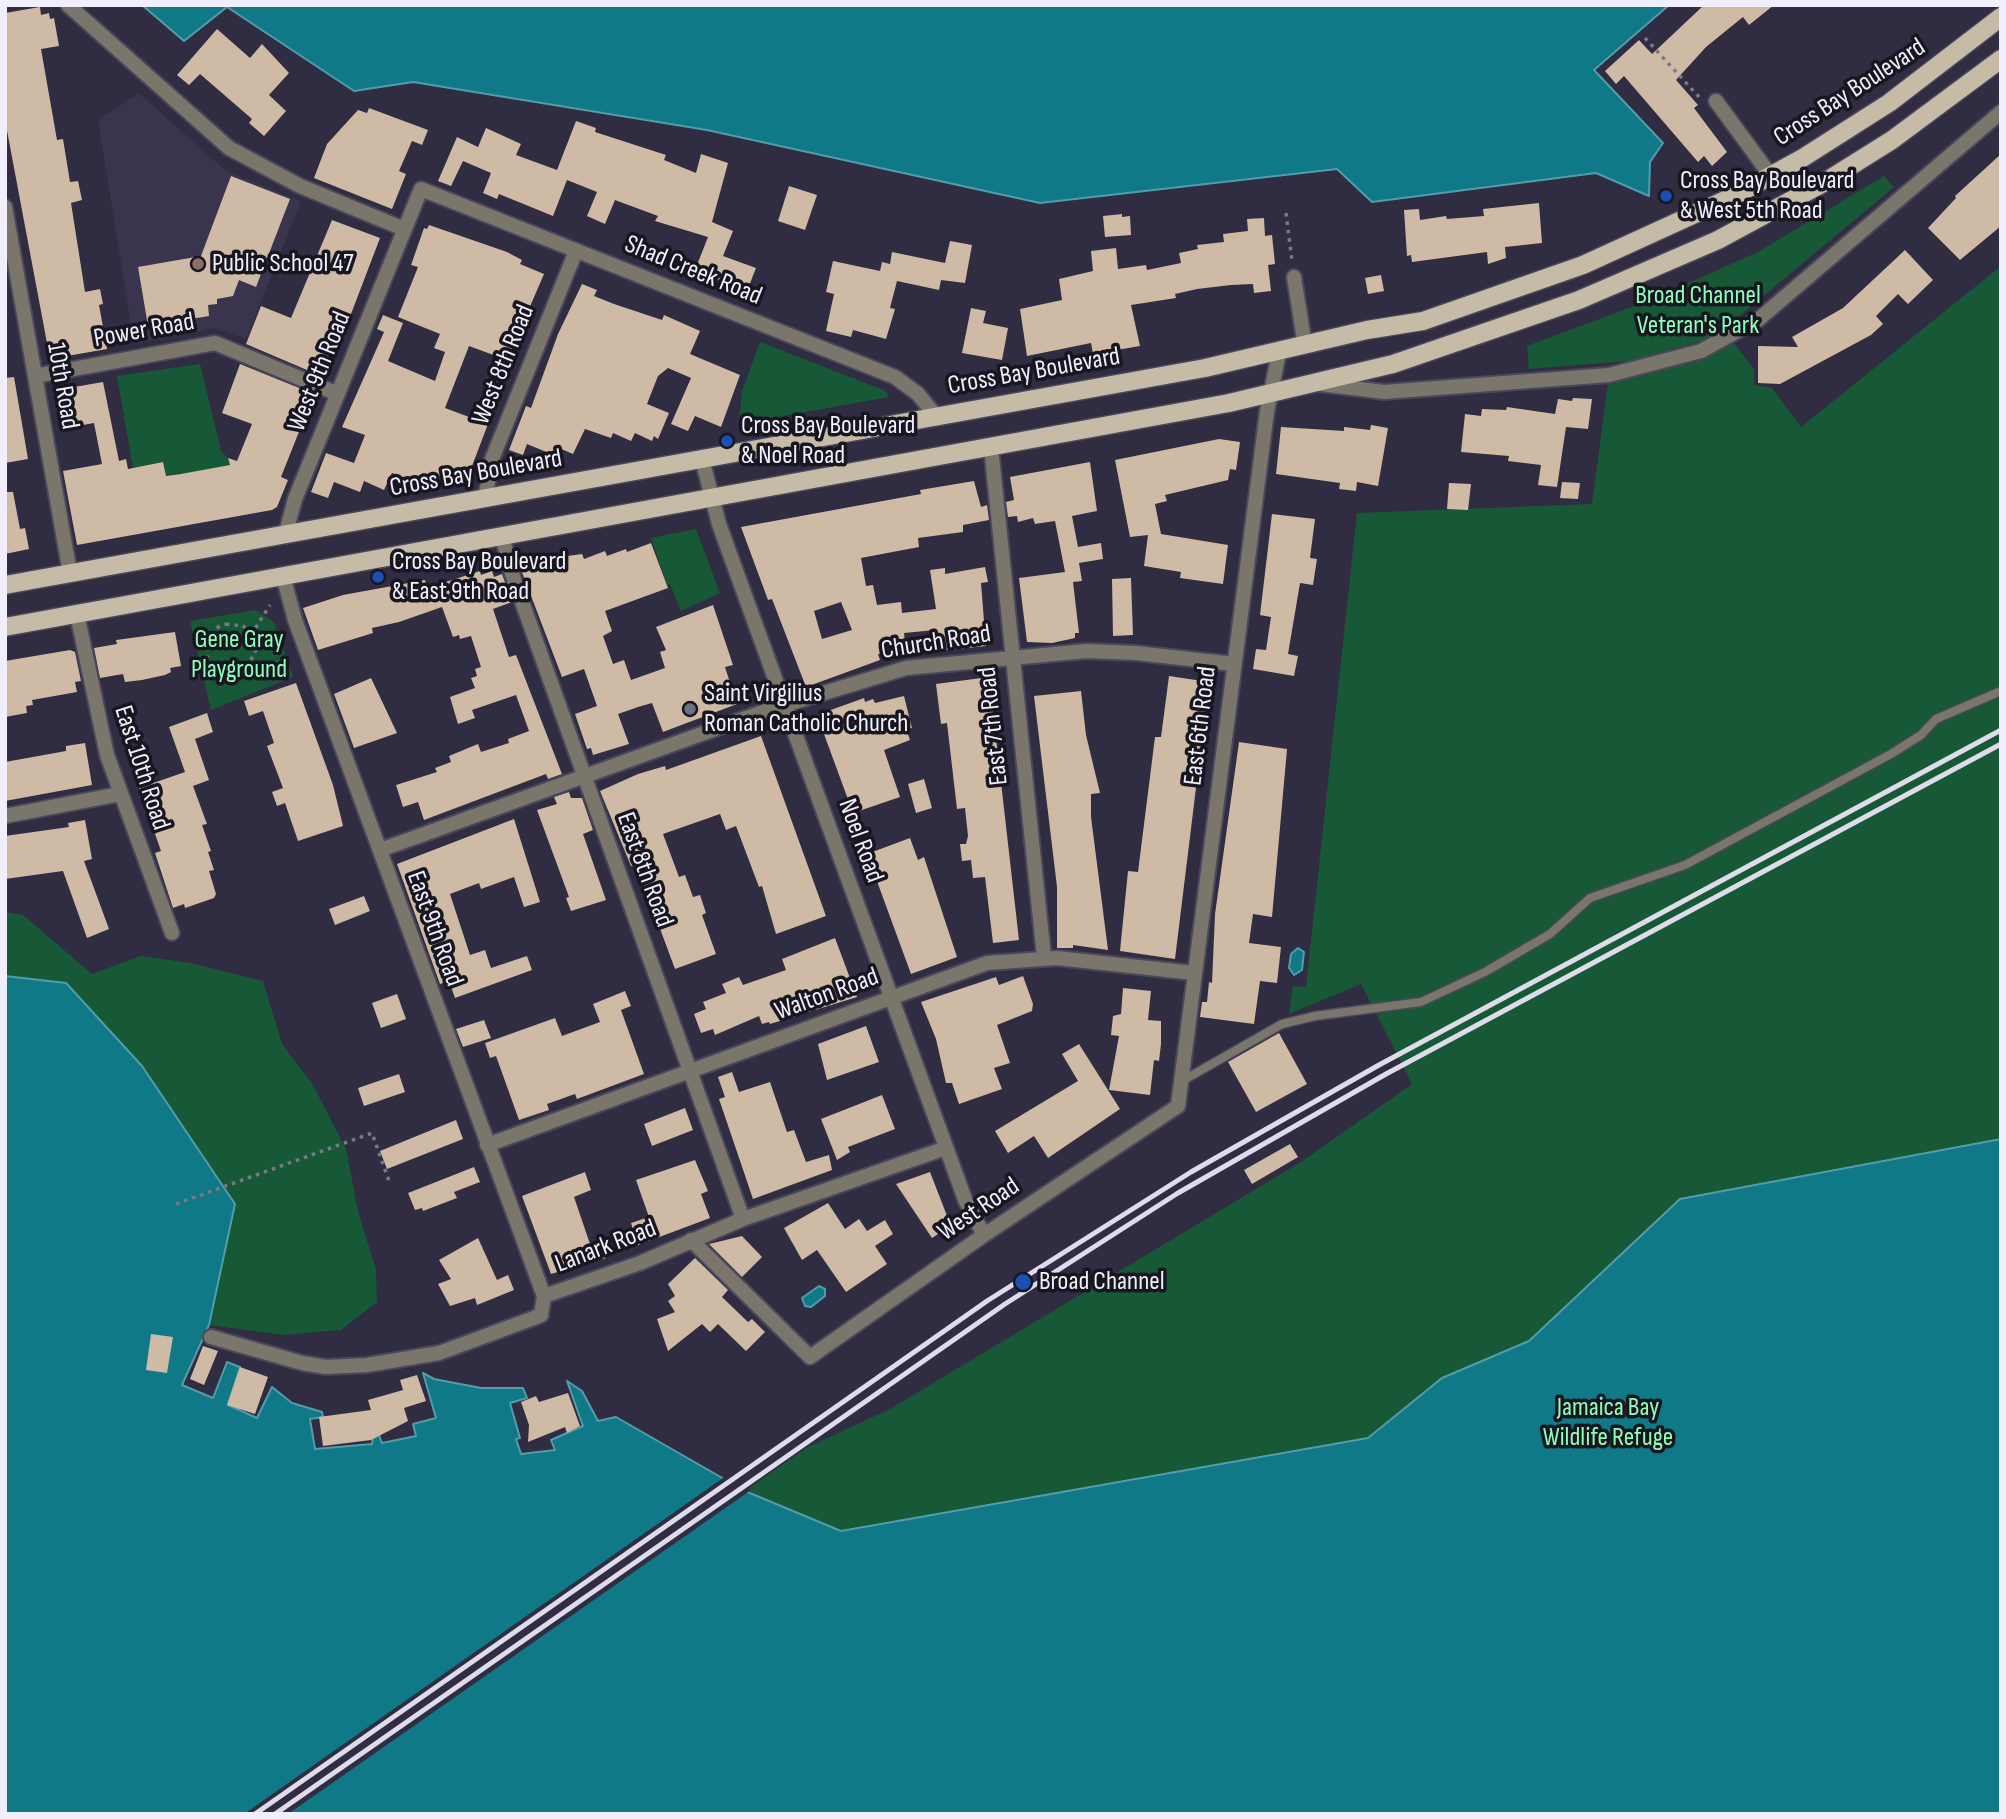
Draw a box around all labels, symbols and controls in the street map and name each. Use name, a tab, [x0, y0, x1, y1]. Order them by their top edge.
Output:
street label: Cross Bay Boulevard	[1768, 32, 1932, 154]
place label: Cross Bay Boulevard & West 5th Road	[1680, 165, 1854, 227]
marker: Cross Bay Boulevard & West 5th Road	[1658, 188, 1674, 204]
street label: Shad Creek Road	[620, 229, 766, 313]
place label: Public School 47	[212, 248, 354, 280]
marker: Public School 47	[190, 256, 206, 272]
park label: Broad Channel Veteran's Park	[1635, 280, 1761, 342]
street label: West 8th Road	[466, 301, 542, 429]
street label: Power Road	[91, 307, 197, 355]
street label: West 9th Road	[282, 307, 358, 437]
street label: 10th Road	[39, 340, 85, 432]
street label: Cross Bay Boulevard	[945, 341, 1123, 403]
place label: Cross Bay Boulevard & Noel Road	[741, 410, 915, 472]
marker: Cross Bay Boulevard & Noel Road	[719, 433, 735, 449]
street label: Cross Bay Boulevard	[387, 443, 565, 505]
place label: Cross Bay Boulevard & East 9th Road	[392, 546, 566, 608]
marker: Cross Bay Boulevard & East 9th Road	[370, 569, 386, 585]
street label: Church Road	[879, 619, 993, 667]
park label: Gene Gray Playground	[191, 624, 287, 686]
street label: East 7th Road	[972, 665, 1016, 787]
street label: East 6th Road	[1178, 665, 1224, 787]
place label: Saint Virgilius Roman Catholic Church	[704, 678, 908, 740]
marker: Saint Virgilius Roman Catholic Church	[682, 701, 698, 717]
street label: East 10th Road	[106, 702, 176, 834]
street label: Noel Road	[830, 795, 890, 887]
street label: East 8th Road	[609, 808, 679, 932]
street label: East 9th Road	[399, 867, 469, 991]
street label: Walton Road	[771, 962, 883, 1028]
street label: West Road	[932, 1171, 1026, 1249]
street label: Lanark Road	[551, 1214, 661, 1280]
place label: Broad Channel	[1039, 1266, 1165, 1298]
marker: Broad Channel	[1013, 1272, 1033, 1292]
park label: Jamaica Bay Wildlife Refuge	[1543, 1392, 1673, 1454]

